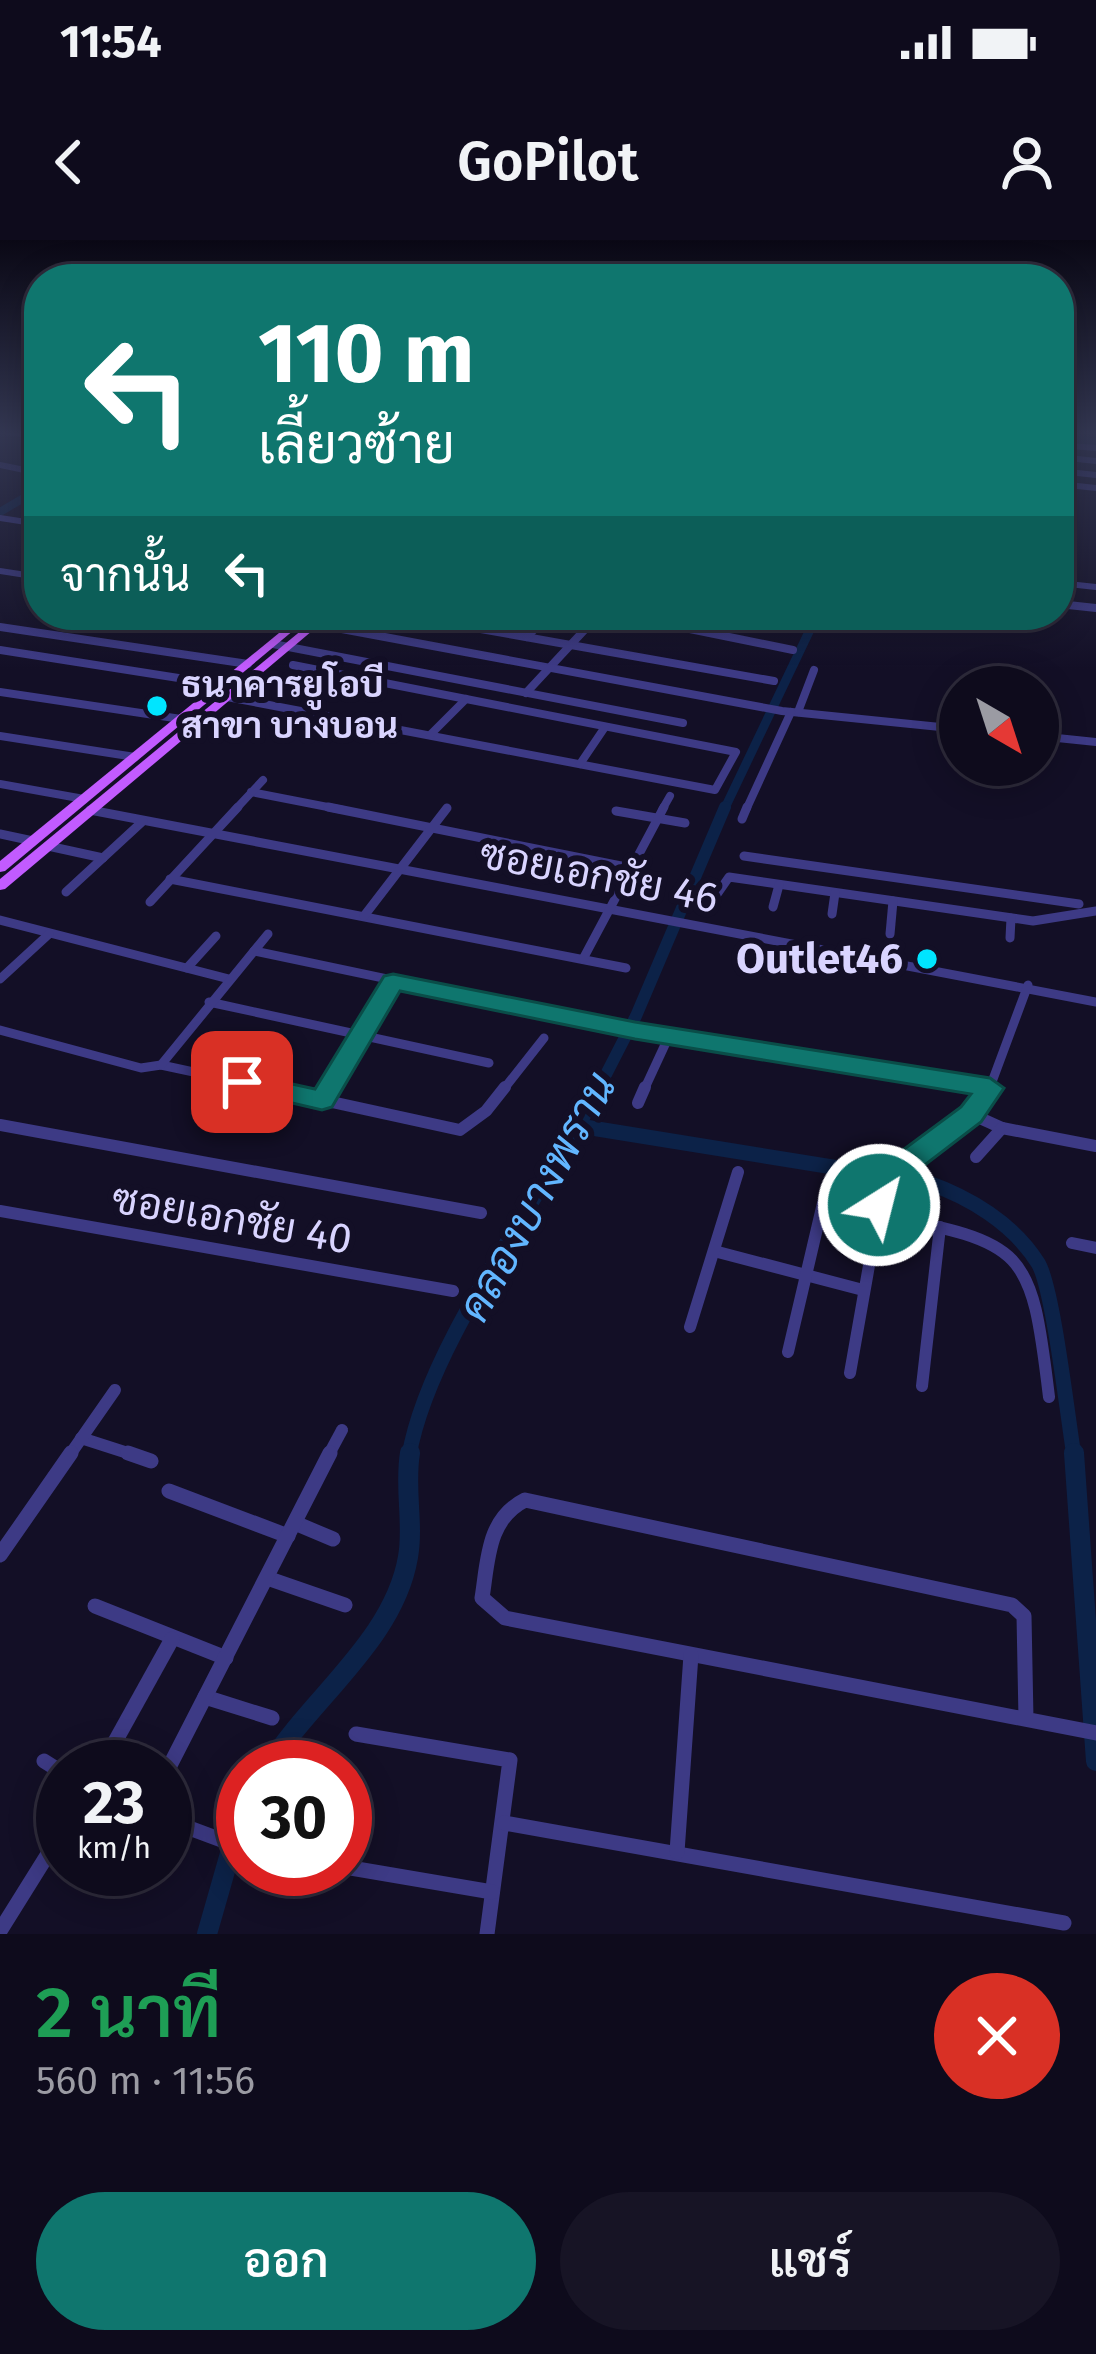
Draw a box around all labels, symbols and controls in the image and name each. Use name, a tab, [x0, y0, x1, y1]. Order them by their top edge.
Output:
text: 11:54	[60, 15, 162, 69]
icon: back	[36, 129, 102, 195]
icon: person	[994, 129, 1060, 195]
text: GoPilot	[457, 130, 639, 194]
text: 110 m	[258, 303, 474, 404]
icon: left	[60, 312, 216, 468]
text: เลี้ยวซ้าย	[258, 413, 455, 477]
icon: left	[214, 540, 280, 606]
text: จากนั้น	[60, 549, 190, 603]
place label: ธนาคารยูโอบี สาขา บางบอน	[181, 661, 398, 748]
north arrow	[939, 666, 1059, 786]
map controls	[939, 666, 1059, 786]
marker: ธนาคารยูโอบี สาขา บางบอน	[144, 693, 170, 719]
street label: ซอยเอกชัย 46	[476, 828, 722, 924]
place label: Outlet46	[736, 934, 903, 984]
marker: Outlet46	[914, 946, 940, 972]
pin	[191, 1031, 293, 1133]
icon: arrive	[209, 1049, 275, 1115]
water label: คลองบางพราน	[446, 1063, 628, 1331]
position arrow	[816, 1142, 942, 1268]
street label: ซอยเอกชัย 40	[108, 1173, 356, 1265]
speed limit sign: 30	[216, 1740, 372, 1896]
text: 23	[83, 1767, 145, 1839]
text: km/h	[77, 1830, 151, 1866]
text: 2 นาที	[36, 1970, 221, 2056]
button: close	[934, 1973, 1060, 2099]
text: 560 m · 11:56	[36, 2058, 255, 2104]
button: ออก	[36, 2192, 536, 2330]
button: แชร์	[560, 2192, 1060, 2330]

